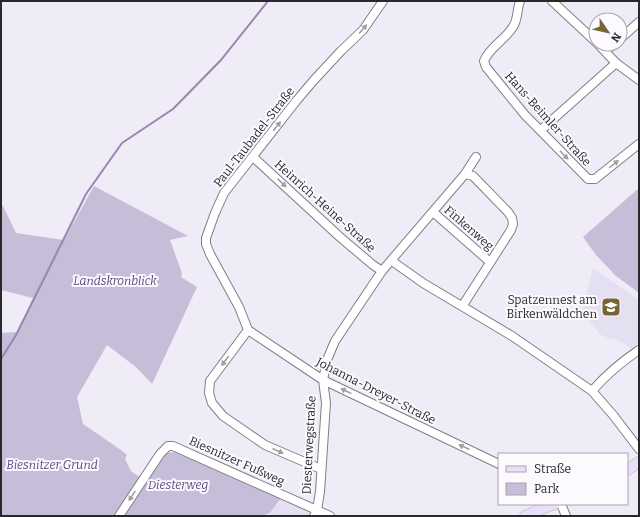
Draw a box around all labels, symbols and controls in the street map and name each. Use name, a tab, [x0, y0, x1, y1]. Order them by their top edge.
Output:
north arrow	[588, 12, 628, 52]
one-way arrow	[359, 24, 368, 34]
text: N	[608, 30, 624, 45]
street label: Hans-Beimler-Straße	[502, 69, 594, 169]
street label: Paul-Taubadel-Straße	[211, 84, 297, 190]
one-way arrow	[273, 121, 282, 132]
one-way arrow	[559, 150, 569, 160]
street label: Heinrich-Heine-Straße	[272, 157, 378, 255]
one-way arrow	[609, 159, 620, 168]
one-way arrow	[277, 178, 287, 188]
street label: Finkenweg	[442, 203, 497, 253]
park label: Landskronblick	[73, 274, 157, 288]
place label: Spatzennest am Birkenwäldchen	[507, 293, 598, 321]
school or university icon: Spatzennest am Birkenwäldchen	[600, 296, 622, 318]
street label: Johanna-Dreyer-Straße	[313, 354, 438, 427]
one-way arrow	[221, 355, 229, 366]
one-way arrow	[341, 388, 352, 394]
street label: Diesterwegstraße	[299, 395, 319, 495]
street label: Biesnitzer Fußweg	[187, 434, 287, 488]
one-way arrow	[457, 444, 469, 450]
one-way arrow	[273, 448, 284, 454]
legend	[498, 453, 628, 505]
park label: Biesnitzer Grund	[6, 458, 98, 472]
text: Straße	[534, 462, 571, 476]
park label: Diesterweg	[148, 478, 208, 492]
text: Park	[534, 482, 560, 496]
one-way arrow	[128, 491, 136, 502]

